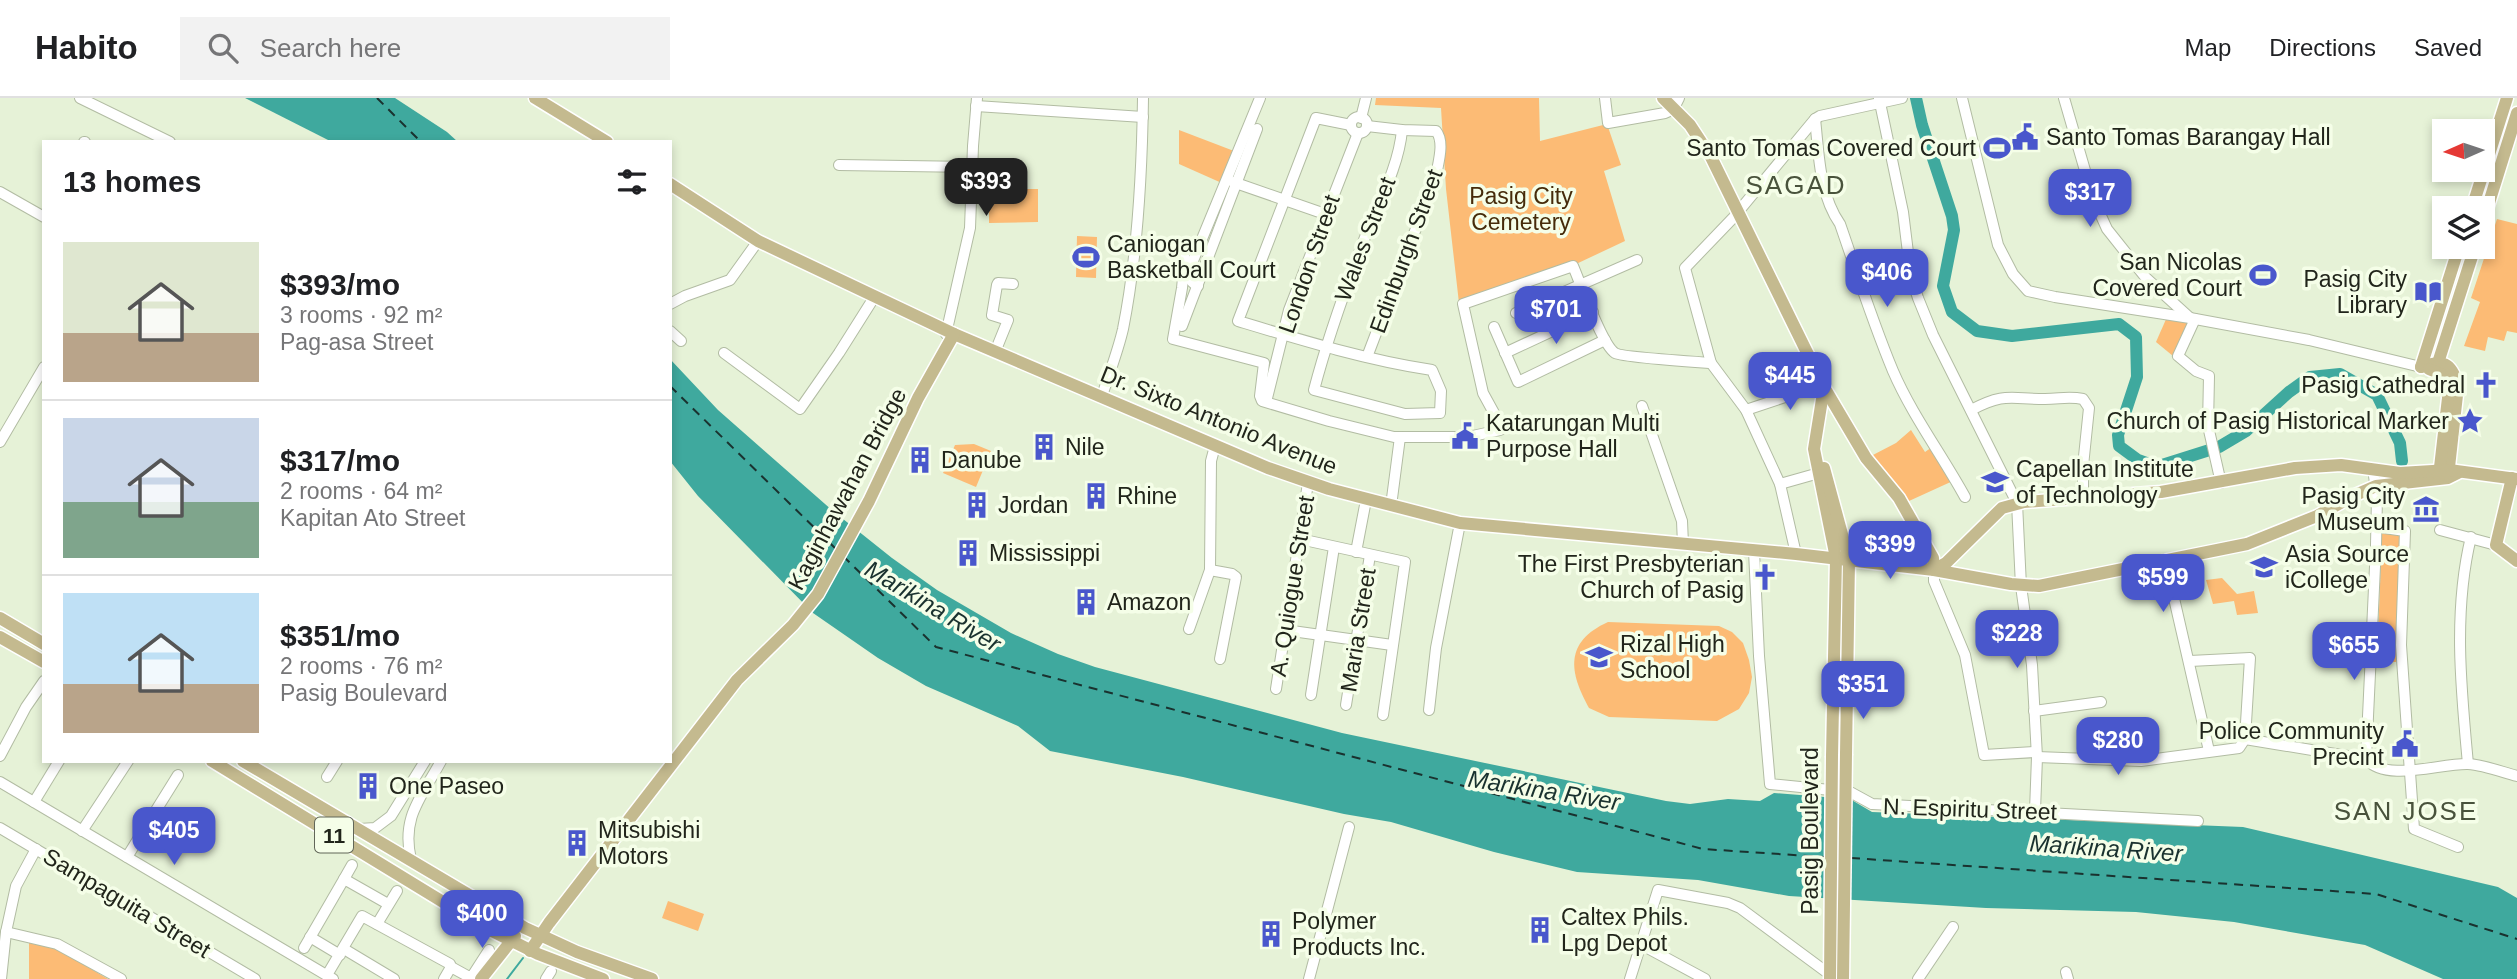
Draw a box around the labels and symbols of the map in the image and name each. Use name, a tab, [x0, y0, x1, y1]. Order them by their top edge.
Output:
north arrow	[2432, 119, 2496, 182]
public building icon: Santo Tomas Barangay Hall	[2010, 122, 2040, 152]
place label: Santo Tomas Barangay Hall	[2046, 124, 2331, 150]
sports icon: Santo Tomas Covered Court	[1982, 133, 2012, 163]
place label: Santo Tomas Covered Court	[1686, 135, 1977, 161]
pin: $393	[945, 158, 1027, 218]
street label: Edinburgh Street	[1364, 165, 1448, 337]
district label: SAGAD	[1745, 170, 1847, 200]
pin: $317	[2049, 170, 2131, 229]
street label: Wales Street	[1329, 173, 1401, 305]
park label: Pasig City Cemetery	[1469, 183, 1573, 235]
street label: London Street	[1273, 191, 1345, 337]
place label: Caniogan Basketball Court	[1107, 231, 1276, 283]
sports icon: Caniogan Basketball Court	[1071, 242, 1101, 272]
place label: San Nicolas Covered Court	[2092, 249, 2243, 301]
pin: $406	[1846, 250, 1928, 309]
sports icon: San Nicolas Covered Court	[2248, 260, 2278, 290]
place label: Pasig City Library	[2303, 266, 2407, 318]
library icon: Pasig City Library	[2413, 277, 2443, 307]
pin: $701	[1515, 286, 1597, 346]
pin: $445	[1749, 352, 1831, 412]
street label: Dr. Sixto Antonio Avenue	[1097, 361, 1341, 479]
church icon: Pasig Cathedral	[2471, 370, 2501, 400]
place label: Pasig Cathedral	[2301, 372, 2465, 398]
street label: Kaginhawahan Bridge	[783, 384, 911, 594]
place icon: Church of Pasig Historical Marker	[2455, 406, 2485, 436]
place label: Church of Pasig Historical Marker	[2106, 408, 2449, 434]
place label: Katarungan Multi Purpose Hall	[1486, 410, 1660, 462]
public building icon: Katarungan Multi Purpose Hall	[1450, 421, 1480, 451]
building icon: Nile	[1029, 432, 1059, 462]
place label: Nile	[1065, 434, 1105, 460]
building icon: Danube	[905, 445, 935, 475]
place label: Danube	[941, 447, 1022, 473]
place label: Capellan Institute of Technology	[2016, 456, 2194, 508]
school or university icon: Capellan Institute of Technology	[1980, 467, 2010, 497]
building icon: Rhine	[1081, 481, 1111, 511]
place label: Rhine	[1117, 483, 1177, 509]
place label: Pasig City Museum	[2301, 483, 2405, 535]
building icon: Jordan	[962, 490, 992, 520]
place label: Jordan	[998, 492, 1068, 518]
street label: A. Quiogue Street	[1265, 493, 1319, 678]
museum icon: Pasig City Museum	[2411, 494, 2441, 524]
pin: $399	[1849, 522, 1931, 581]
building icon: Mississippi	[953, 538, 983, 568]
place label: Mississippi	[989, 540, 1100, 566]
place label: Asia Source iCollege	[2285, 541, 2409, 593]
place label: The First Presbyterian Church of Pasig	[1518, 551, 1744, 603]
school or university icon: Asia Source iCollege	[2249, 552, 2279, 582]
pin: $599	[2122, 554, 2204, 614]
water label: Marikina River	[860, 555, 1007, 658]
church icon: The First Presbyterian Church of Pasig	[1750, 562, 1780, 592]
street label: Maria Street	[1335, 566, 1381, 694]
building icon: Amazon	[1071, 587, 1101, 617]
place label: Amazon	[1107, 589, 1191, 615]
pin: $228	[1976, 610, 2058, 670]
pin: $655	[2313, 622, 2395, 682]
place label: Rizal High School	[1620, 631, 1725, 683]
school or university icon: Rizal High School	[1584, 642, 1614, 672]
pin: $351	[1822, 662, 1904, 721]
pin: $280	[2077, 718, 2159, 777]
place label: Police Community Precint	[2199, 718, 2385, 770]
public building icon: Police Community Precint	[2390, 729, 2420, 759]
street label: Pasig Boulevard	[1797, 747, 1823, 915]
water label: Marikina River	[1466, 765, 1623, 815]
building icon: One Paseo	[353, 771, 383, 801]
place label: One Paseo	[389, 773, 504, 799]
street label: N. Espiritu Street	[1883, 793, 2058, 825]
district label: SAN JOSE	[2334, 796, 2478, 826]
pin: $405	[133, 808, 215, 867]
place label: Mitsubishi Motors	[598, 817, 700, 869]
road number: 11	[315, 818, 353, 852]
building icon: Mitsubishi Motors	[562, 828, 592, 858]
water label: Marikina River	[2029, 829, 2184, 867]
street label: Sampaguita Street	[39, 843, 216, 964]
pin: $400	[441, 890, 523, 950]
place label: Caltex Phils. Lpg Depot	[1561, 904, 1689, 956]
place label: Polymer Products Inc.	[1292, 908, 1426, 960]
building icon: Caltex Phils. Lpg Depot	[1525, 915, 1555, 945]
building icon: Polymer Products Inc.	[1256, 919, 1286, 949]

